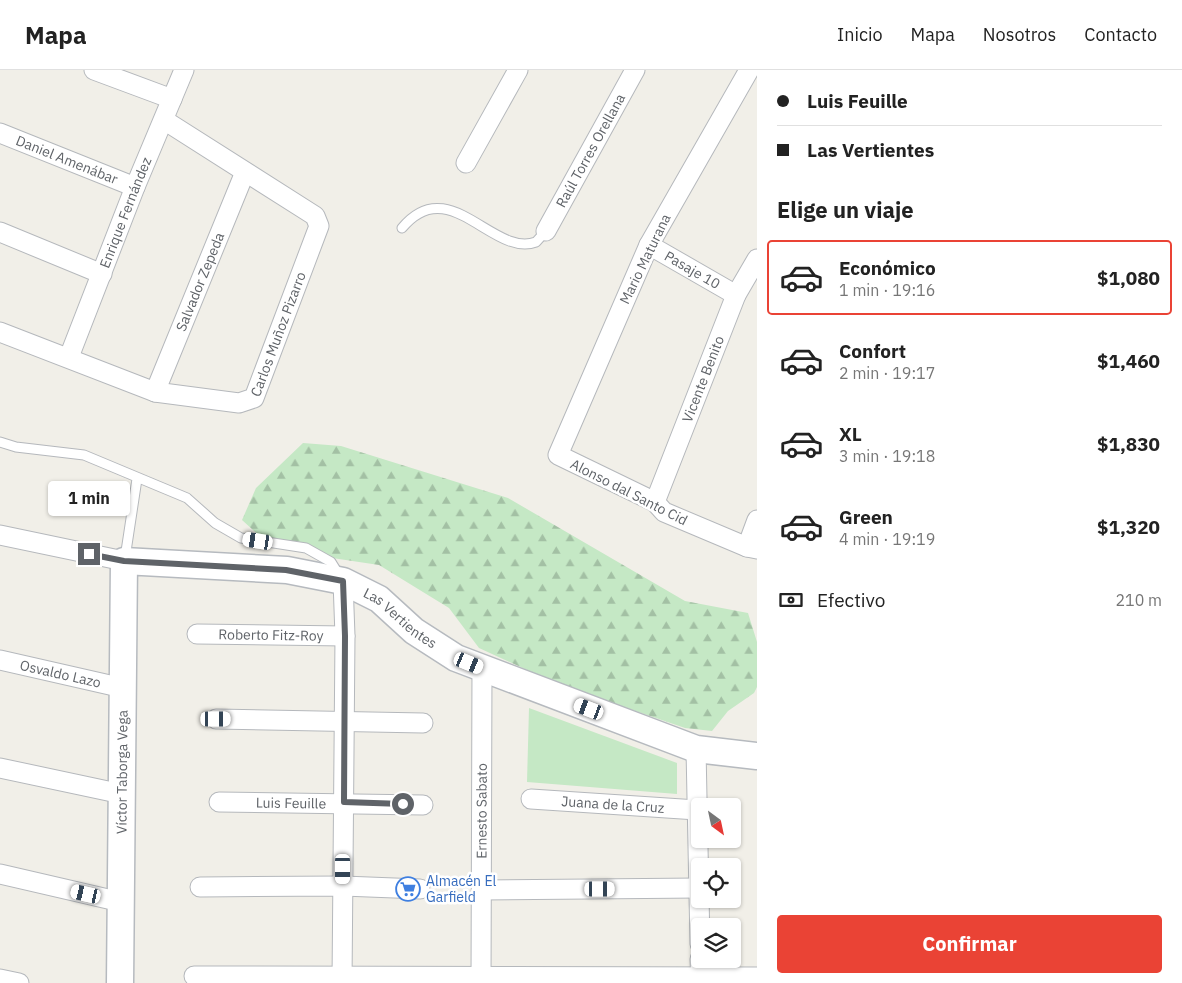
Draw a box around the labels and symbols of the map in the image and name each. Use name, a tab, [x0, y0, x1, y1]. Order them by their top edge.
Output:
street label: Raúl Torres Orellana	[552, 90, 629, 211]
street label: Daniel Amenábar	[13, 131, 120, 188]
street label: Enrique Fernández	[95, 154, 156, 271]
street label: Mario Maturana	[615, 210, 675, 307]
street label: Salvador Zepeda	[172, 229, 228, 334]
street label: Pasaje 10	[661, 247, 723, 293]
street label: Carlos Muñoz Pizarro	[246, 269, 310, 399]
street label: Vicente Benito	[678, 333, 728, 425]
street label: Alonso dal Santo Cid	[567, 455, 691, 529]
callout: 1 min	[48, 482, 130, 516]
car	[242, 531, 273, 551]
route end	[78, 543, 100, 565]
street label: Las Vertientes	[361, 584, 440, 652]
street label: Roberto Fitz-Roy	[218, 625, 324, 645]
car	[452, 650, 485, 676]
street label: Osvaldo Lazo	[18, 656, 103, 692]
car	[572, 697, 605, 721]
street label: Víctor Taborga Vega	[112, 709, 132, 834]
car	[201, 712, 231, 727]
street label: Ernesto Sabato	[472, 763, 491, 859]
street label: Juana de la Cruz	[561, 792, 665, 817]
route start	[392, 793, 414, 815]
street label: Luis Feuille	[256, 794, 327, 813]
north arrow	[691, 798, 741, 848]
car	[335, 854, 350, 884]
place label: Almacén El Garfield	[426, 872, 497, 906]
supermarket icon: Almacén El Garfield	[395, 876, 421, 902]
car	[585, 882, 615, 897]
car	[69, 883, 102, 905]

